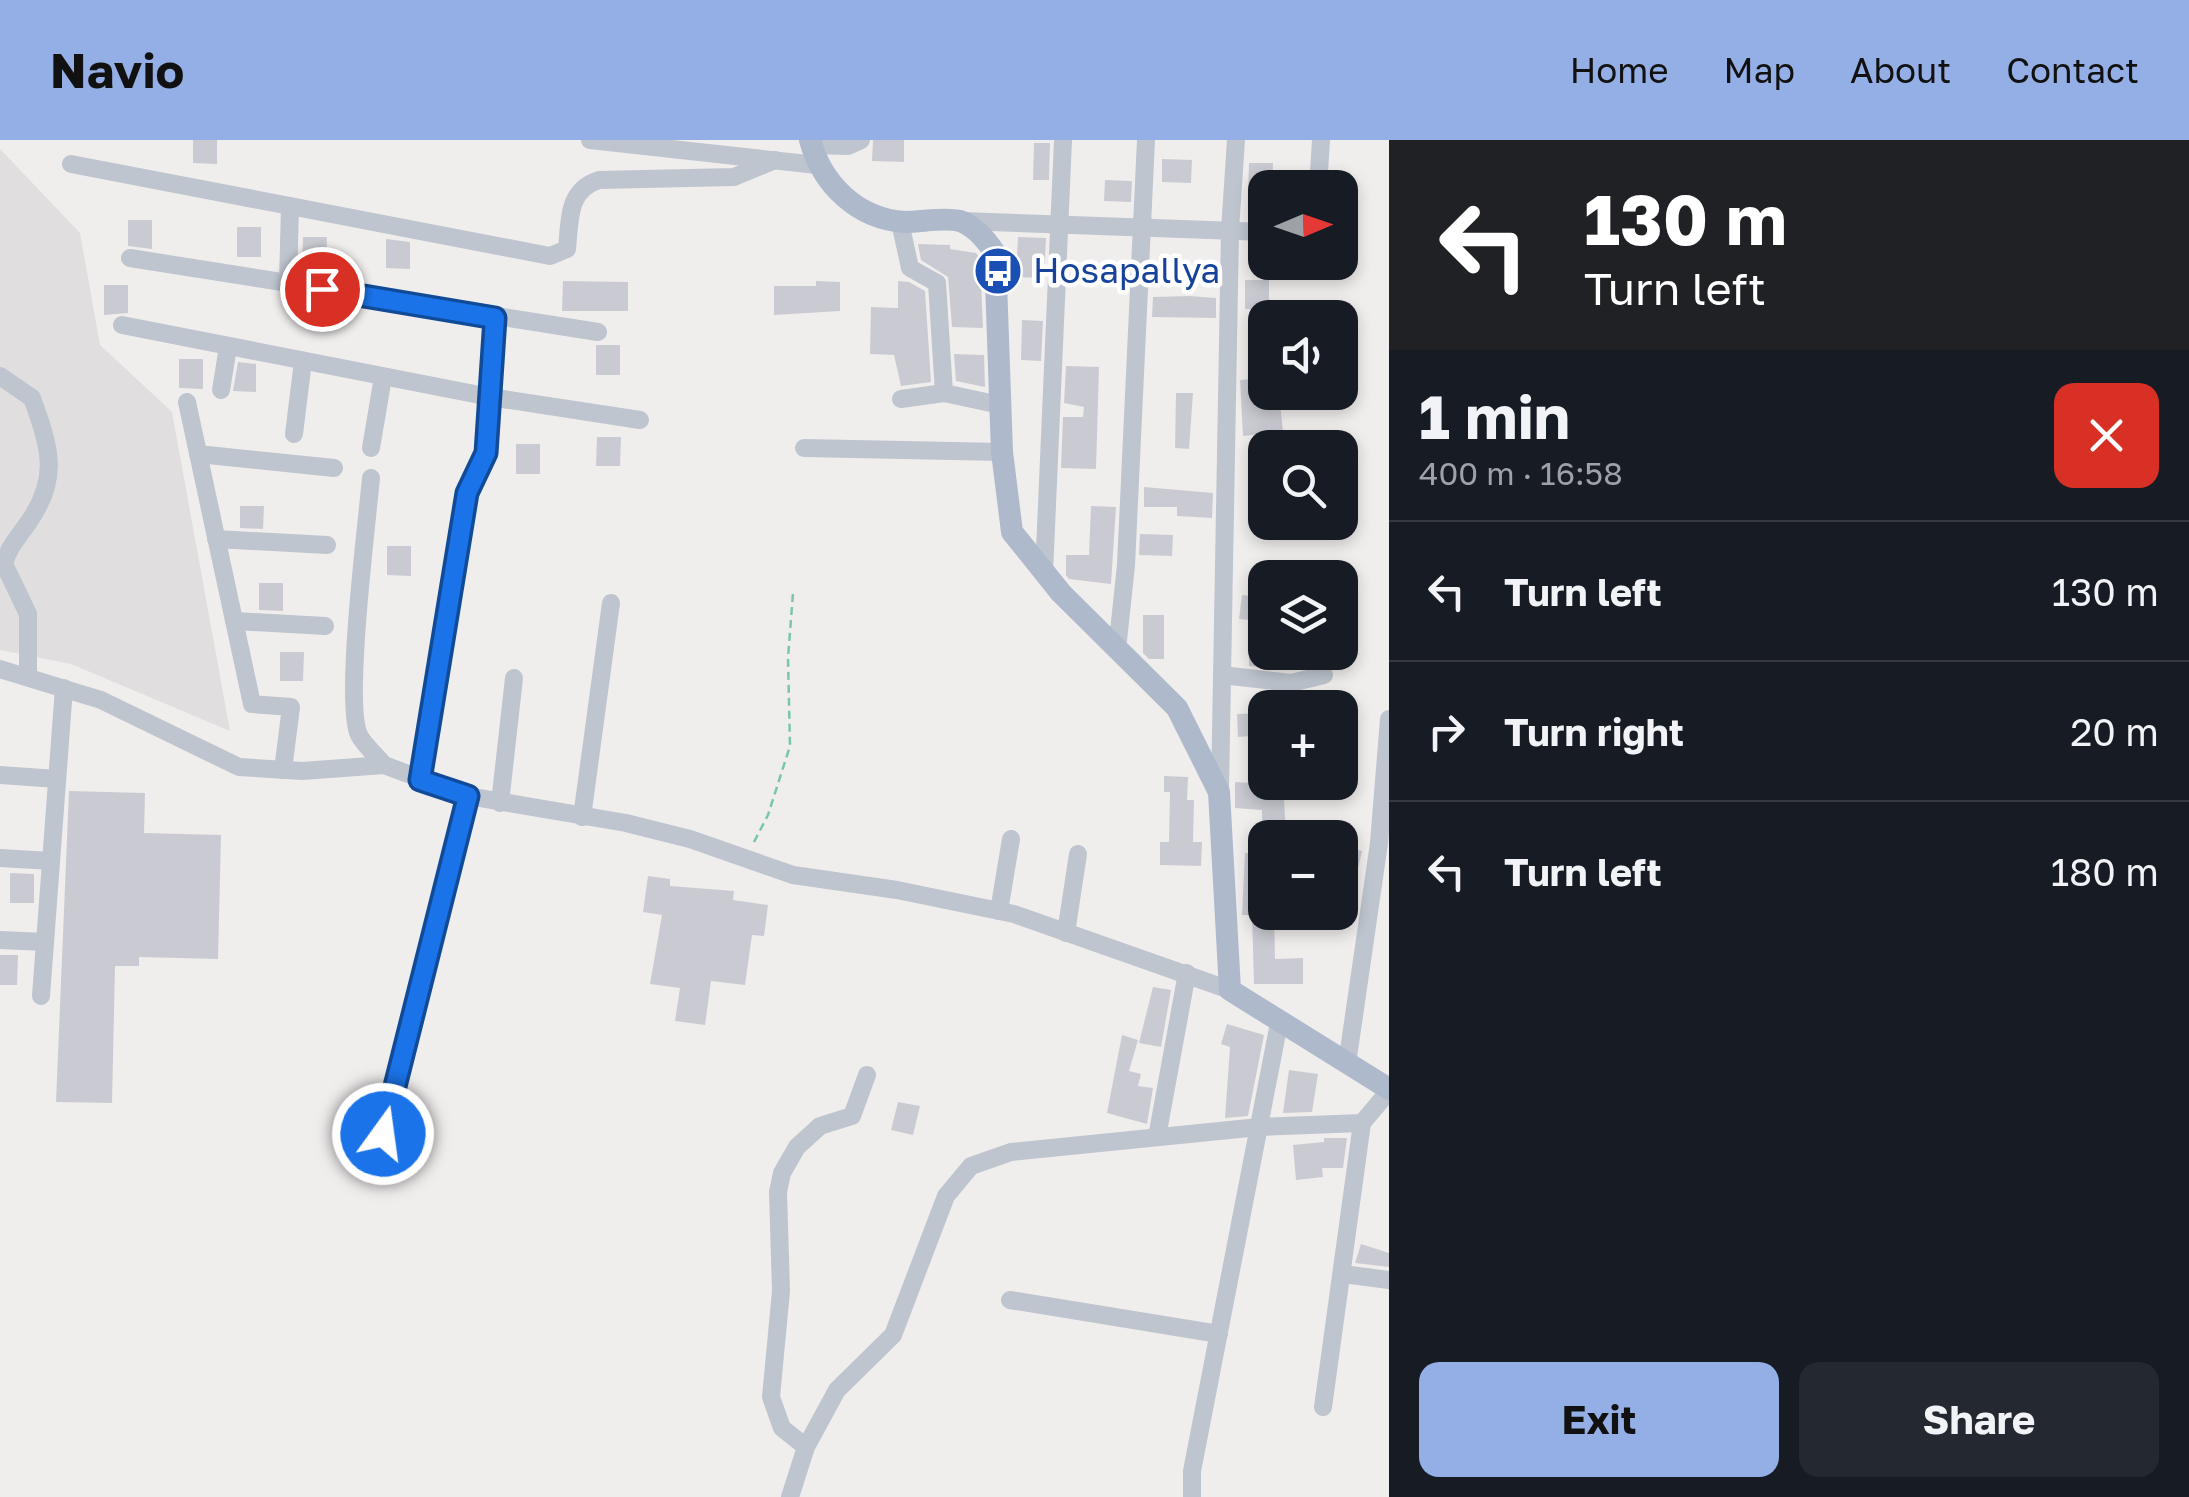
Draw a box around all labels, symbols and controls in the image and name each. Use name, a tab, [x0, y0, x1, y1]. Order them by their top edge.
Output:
text: Navio	[50, 41, 184, 99]
text: Home	[1570, 49, 1669, 91]
text: Map	[1724, 49, 1795, 91]
text: About	[1850, 49, 1951, 91]
text: Contact	[2006, 49, 2139, 91]
north arrow	[1248, 170, 1358, 280]
map controls	[1248, 170, 1358, 930]
text: 130 m	[1584, 176, 1787, 260]
icon: left	[1419, 180, 1549, 310]
bus stop icon: Hosapallya	[972, 245, 1024, 297]
pin	[280, 247, 365, 332]
place label: Hosapallya	[1033, 249, 1220, 291]
text: Turn left	[1584, 261, 1766, 315]
icon: arrive	[295, 262, 350, 317]
button: sound	[1248, 300, 1358, 410]
text: 1 min	[1419, 380, 1570, 452]
button: close	[2054, 383, 2159, 488]
button: search	[1248, 430, 1358, 540]
text: 400 m · 16:58	[1419, 454, 1623, 492]
button: layers	[1248, 560, 1358, 670]
icon: left	[1419, 564, 1474, 619]
text: Turn left	[1504, 569, 1662, 614]
text: 130 m	[2052, 569, 2159, 614]
button: +	[1248, 690, 1358, 800]
icon: right	[1419, 704, 1474, 759]
text: Turn right	[1504, 709, 1684, 754]
text: 20 m	[2070, 709, 2159, 754]
button: −	[1248, 820, 1358, 930]
icon: left	[1419, 844, 1474, 899]
text: Turn left	[1504, 849, 1662, 894]
text: 180 m	[2051, 849, 2159, 894]
position arrow	[331, 1082, 435, 1186]
button: Exit	[1419, 1362, 1779, 1477]
button: Share	[1799, 1362, 2159, 1477]

